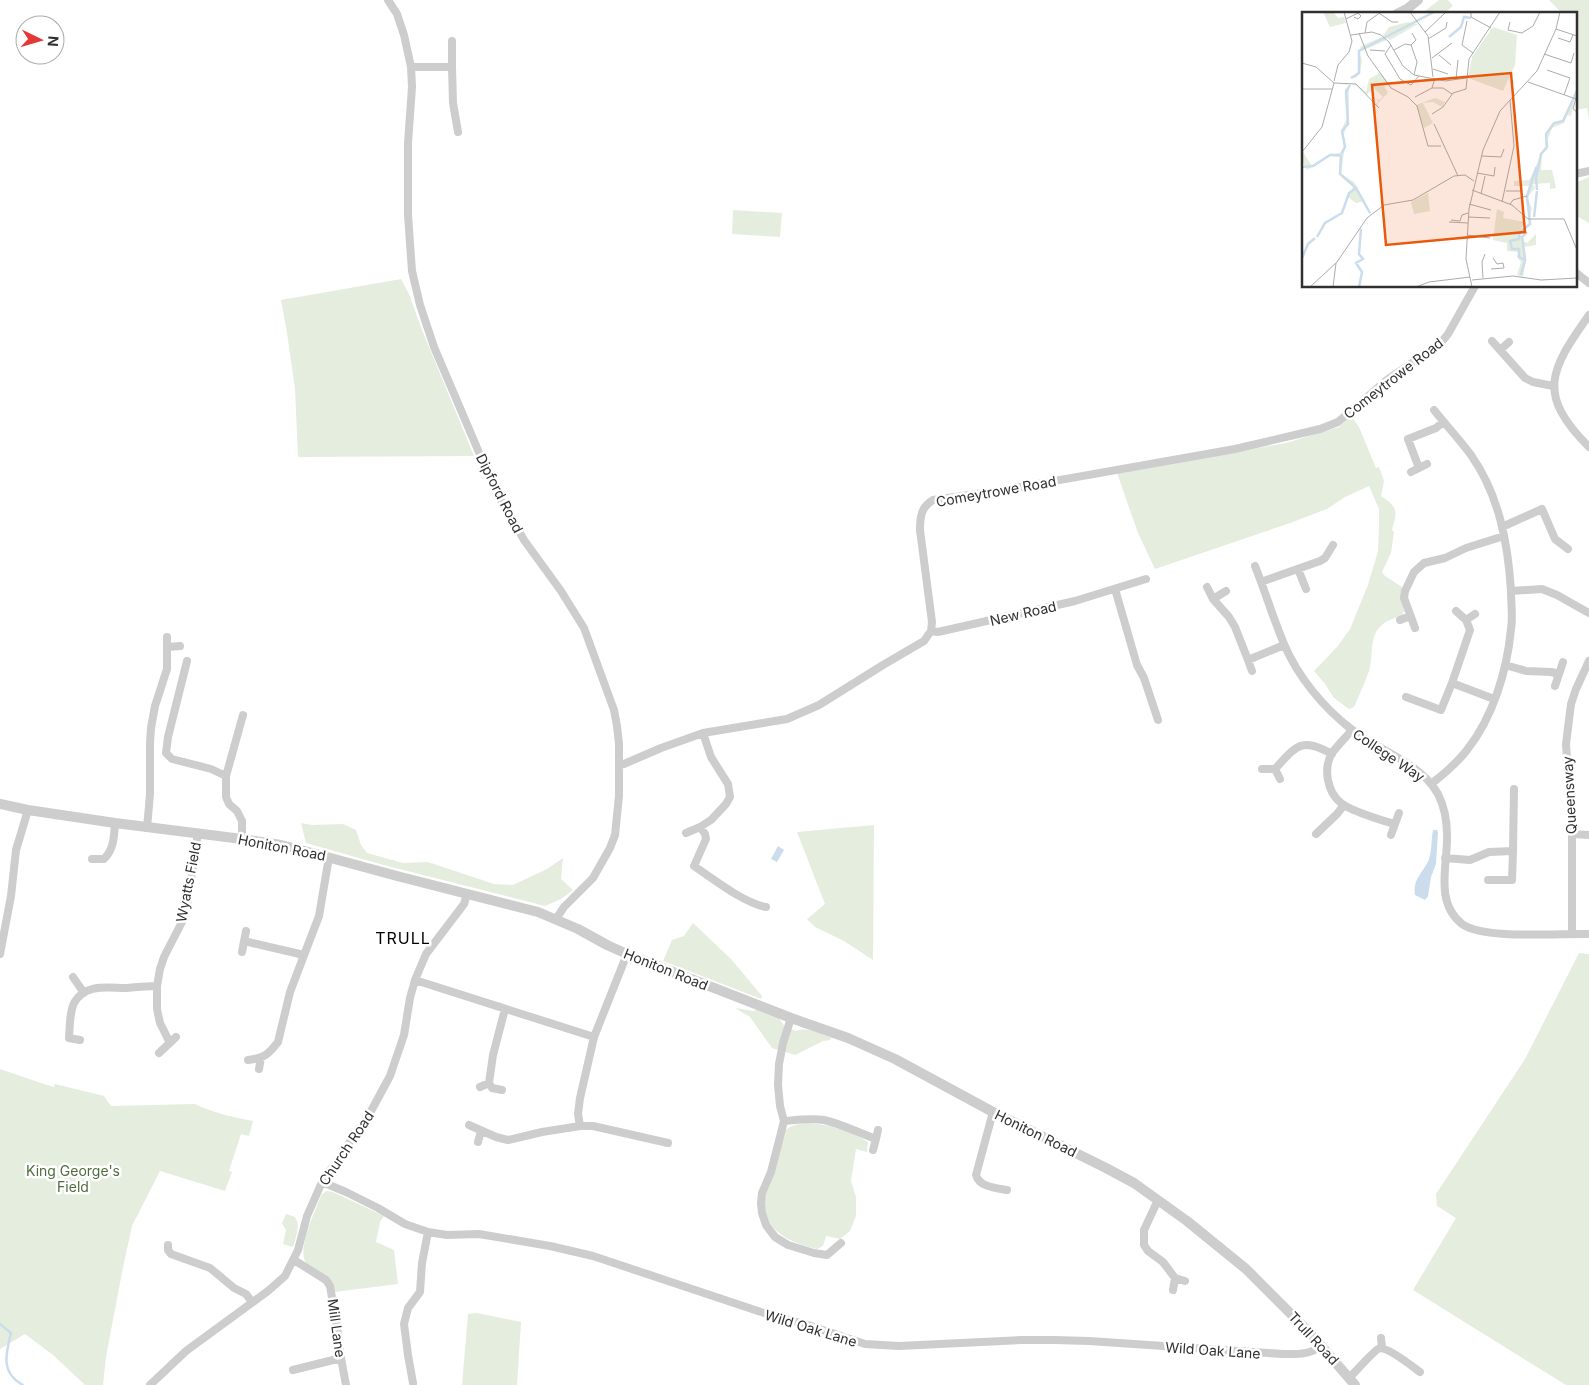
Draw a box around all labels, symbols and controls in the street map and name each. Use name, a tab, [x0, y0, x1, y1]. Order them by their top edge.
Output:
inset map	[1302, 12, 1576, 288]
north arrow	[15, 15, 65, 65]
text: N	[45, 35, 62, 47]
street label: Comeytrowe Road	[1340, 334, 1446, 422]
street label: Dipford Road	[473, 451, 527, 535]
street label: Comeytrowe Road	[935, 472, 1057, 510]
street label: New Road	[988, 597, 1058, 629]
street label: College Way	[1350, 725, 1428, 785]
street label: Queensway	[1558, 756, 1580, 834]
street label: Honiton Road	[237, 830, 327, 864]
street label: Wyatts Field	[172, 840, 204, 924]
district label: TRULL	[375, 928, 431, 948]
street label: Honiton Road	[621, 944, 711, 994]
street label: Honiton Road	[992, 1106, 1080, 1160]
street label: Church Road	[315, 1108, 377, 1188]
park label: King George's Field	[26, 1162, 120, 1195]
street label: Mill Lane	[324, 1298, 350, 1358]
street label: Wild Oak Lane	[763, 1306, 859, 1350]
street label: Trull Road	[1285, 1308, 1343, 1368]
street label: Wild Oak Lane	[1165, 1338, 1261, 1362]

